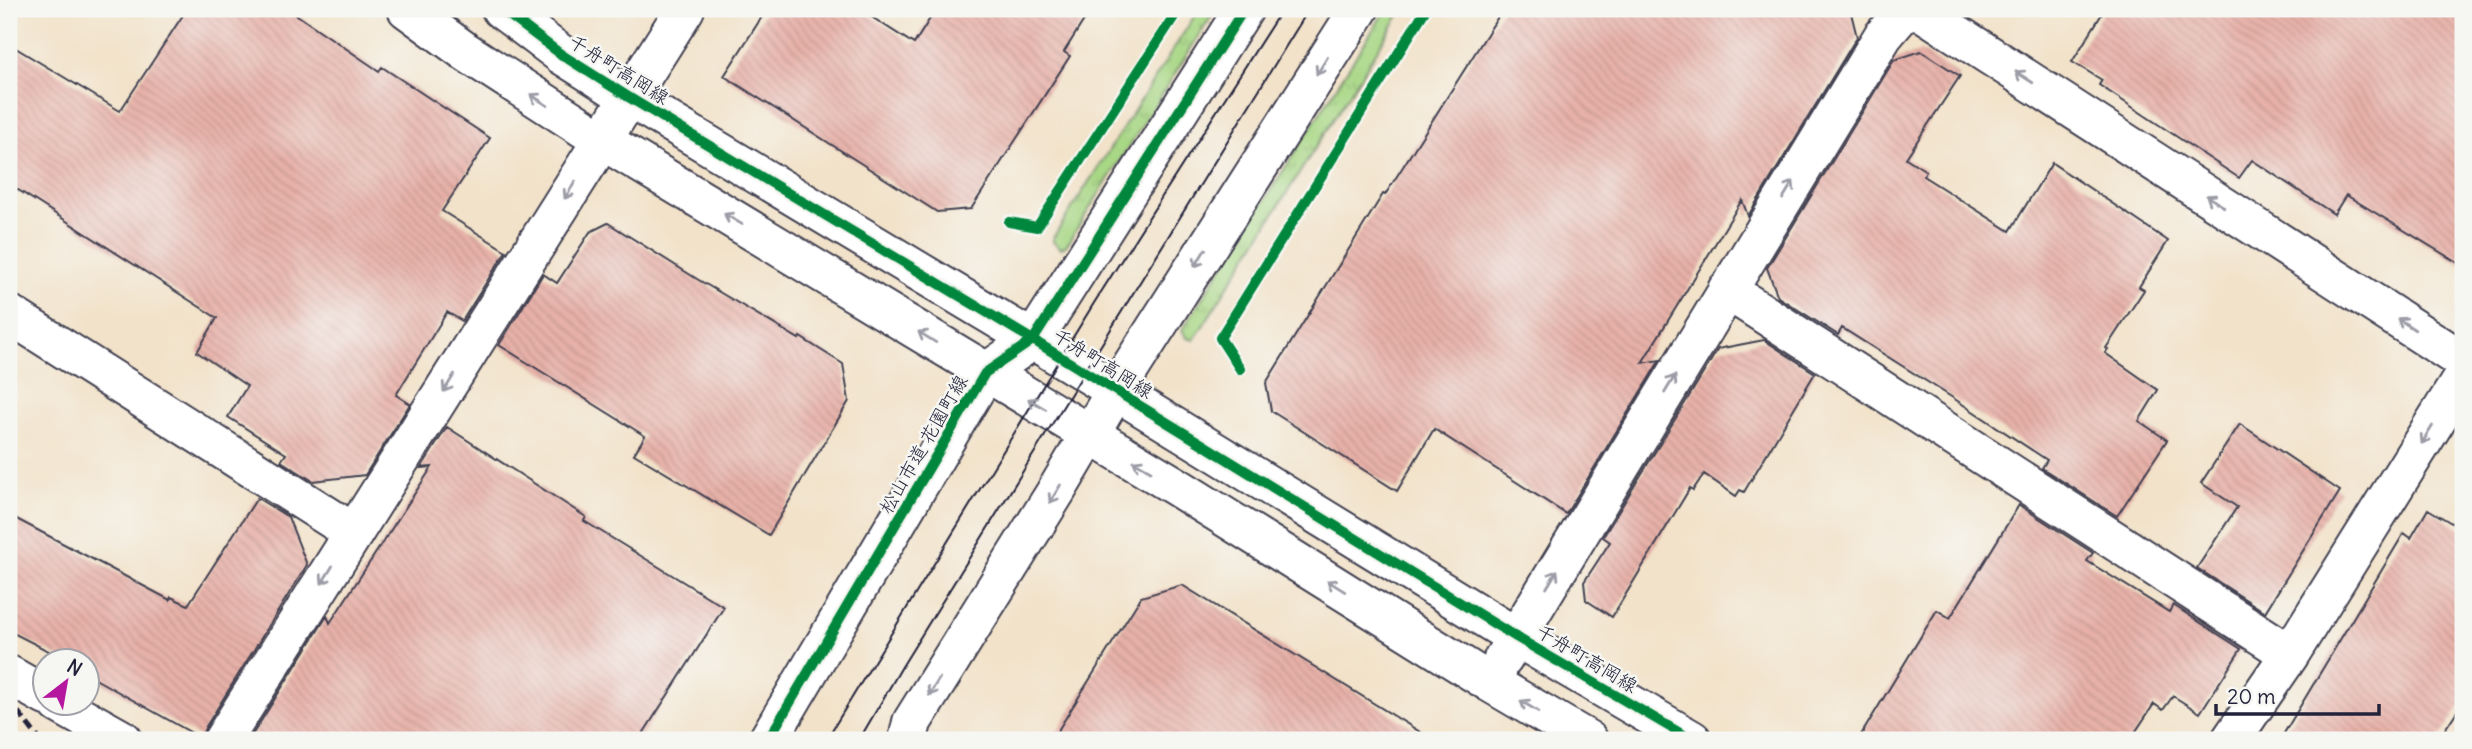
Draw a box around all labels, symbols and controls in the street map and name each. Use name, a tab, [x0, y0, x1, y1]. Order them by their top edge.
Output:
street label: 千舟町高岡線	[564, 29, 674, 109]
one-way arrow	[1315, 56, 1329, 76]
one-way arrow	[2014, 70, 2034, 84]
one-way arrow	[530, 92, 549, 107]
one-way arrow	[562, 180, 577, 199]
one-way arrow	[1782, 180, 1796, 200]
one-way arrow	[2206, 193, 2225, 208]
one-way arrow	[723, 212, 743, 226]
one-way arrow	[1193, 248, 1207, 268]
one-way arrow	[2397, 317, 2416, 332]
street label: 千舟町高岡線	[1048, 323, 1158, 403]
one-way arrow	[918, 330, 938, 344]
street label: 松山市道 花園町線	[873, 370, 973, 518]
one-way arrow	[441, 372, 455, 392]
one-way arrow	[1663, 375, 1677, 395]
one-way arrow	[1028, 397, 1048, 411]
one-way arrow	[2420, 424, 2434, 444]
one-way arrow	[1133, 459, 1153, 473]
one-way arrow	[1047, 483, 1061, 503]
one-way arrow	[320, 565, 334, 585]
one-way arrow	[1546, 569, 1560, 589]
one-way arrow	[1326, 578, 1346, 592]
street label: 千舟町高岡線	[1532, 618, 1642, 698]
north arrow	[32, 648, 102, 718]
text: N	[63, 654, 87, 681]
scale bar	[2216, 672, 2379, 716]
one-way arrow	[927, 677, 942, 696]
text: 20 m	[2227, 683, 2276, 710]
one-way arrow	[1520, 698, 1540, 712]

